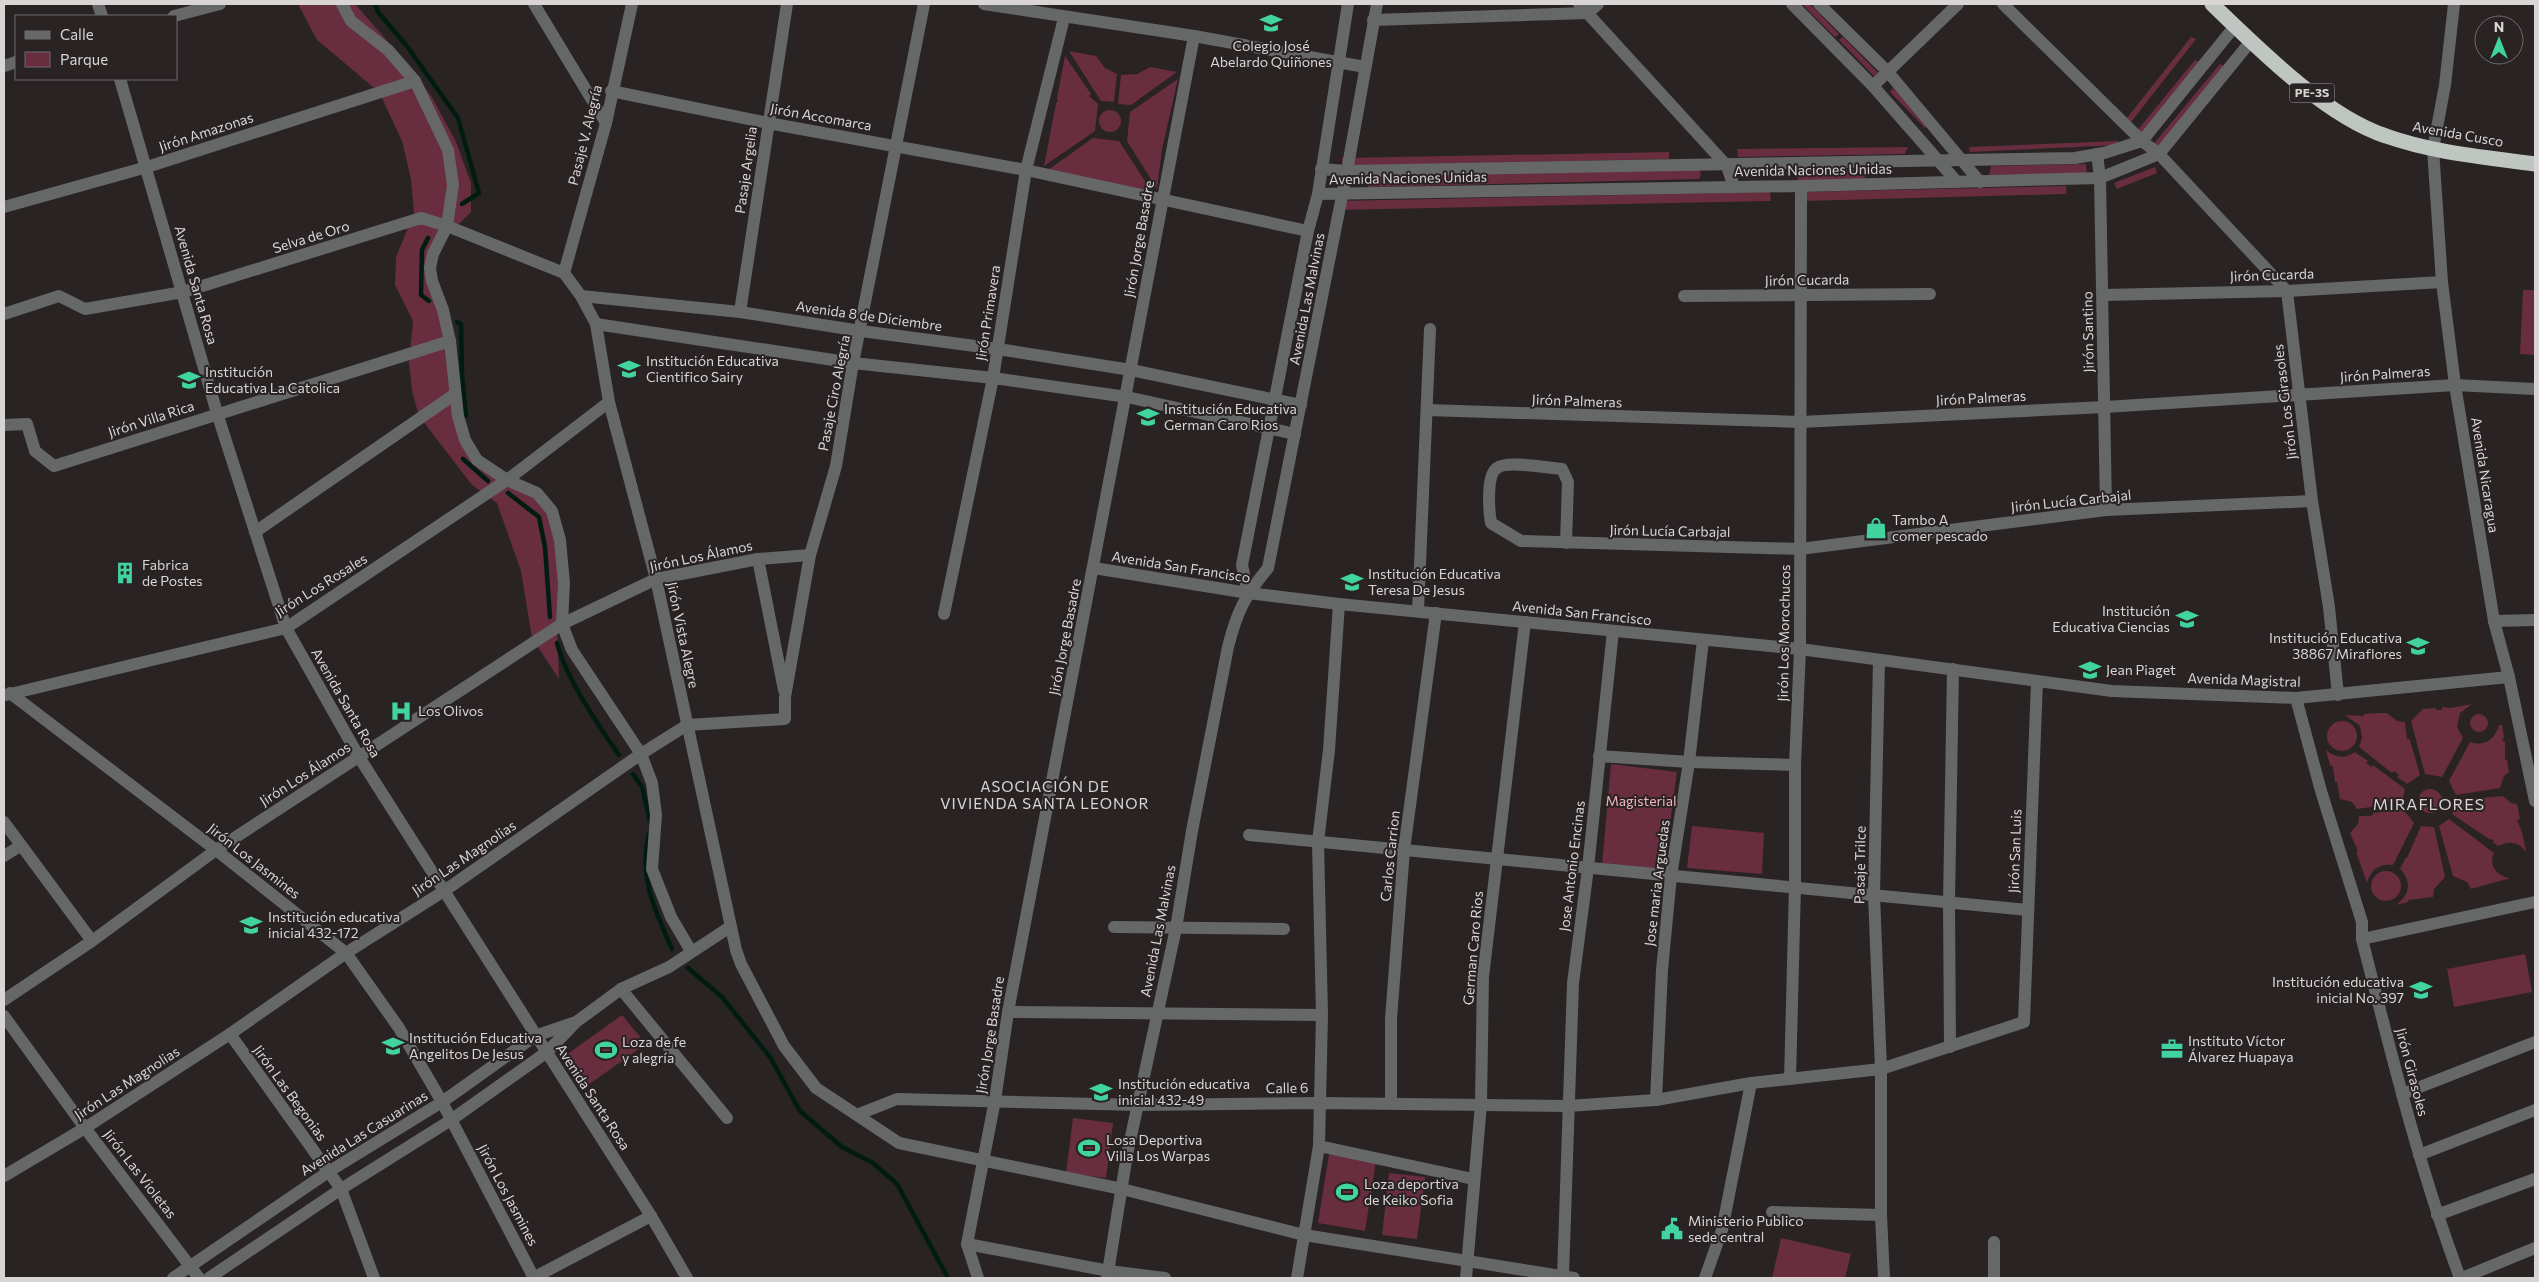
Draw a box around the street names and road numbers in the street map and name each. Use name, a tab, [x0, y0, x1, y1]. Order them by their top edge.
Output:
street label: Pasaje V. Alegría	[564, 83, 605, 187]
road number: PE-3S	[2290, 84, 2334, 102]
street label: Jirón Accomarca	[769, 99, 873, 134]
street label: Jirón Amazonas	[156, 108, 255, 155]
street label: Avenida Cusco	[2411, 117, 2505, 150]
street label: Pasaje Argelia	[731, 125, 760, 215]
street label: Avenida Naciones Unidas	[1734, 160, 1892, 179]
street label: Avenida Naciones Unidas	[1329, 168, 1487, 187]
street label: Jirón Jorge Basadre	[1120, 179, 1157, 299]
street label: Selva de Oro	[270, 217, 351, 256]
street label: Avenida Santa Rosa	[171, 223, 222, 346]
street label: Avenida Las Malvinas	[1285, 231, 1328, 366]
street label: Jirón Primavera	[972, 264, 1003, 362]
street label: Jirón Cucarda	[2229, 265, 2315, 284]
street label: Jirón Cucarda	[1765, 270, 1849, 289]
street label: Jirón Santino	[2078, 291, 2097, 373]
street label: Avenida 8 de Diciembre	[795, 297, 943, 334]
street label: Pasaje Ciro Alegría	[814, 333, 853, 452]
street label: Jirón Los Girasoles	[2269, 343, 2300, 461]
street label: Jirón Palmeras	[2339, 362, 2431, 385]
street label: Jirón Palmeras	[1935, 387, 2027, 408]
street label: Jirón Palmeras	[1531, 390, 1623, 411]
street label: Jirón Villa Rica	[106, 397, 196, 440]
street label: Avenida Nicaragua	[2468, 416, 2503, 534]
street label: Jirón Lucía Carbajal	[2010, 486, 2132, 515]
street label: Jirón Lucía Carbajal	[1609, 521, 1731, 540]
street label: Jirón Los Álamos	[648, 536, 754, 575]
street label: Avenida San Francisco	[1111, 547, 1252, 586]
street label: Jirón Los Rosales	[271, 549, 370, 620]
street label: Jirón Los Morochucos	[1774, 564, 1793, 702]
street label: Jirón Jorge Basadre	[1045, 577, 1084, 697]
street label: Jirón Vista Alegre	[664, 580, 703, 690]
street label: Avenida San Francisco	[1511, 597, 1653, 628]
street label: Avenida Santa Rosa	[308, 645, 385, 760]
street label: Avenida Magistral	[2187, 669, 2301, 690]
street label: Jirón Los Álamos	[256, 738, 353, 809]
street label: Jose Antonio Encinas	[1555, 800, 1588, 932]
street label: Jirón San Luis	[2005, 809, 2024, 893]
street label: Carlos Carrion	[1376, 810, 1403, 902]
street label: Jirón Las Magnolias	[408, 816, 519, 899]
street label: Jirón Los Jasmines	[205, 819, 304, 902]
street label: Jose maria Arguedas	[1640, 819, 1673, 947]
street label: Pasaje Trilce	[1850, 826, 1869, 904]
street label: Avenida Las Malvinas	[1136, 863, 1179, 998]
street label: German Caro Rios	[1459, 890, 1486, 1006]
street label: Jirón Jorge Basadre	[972, 975, 1007, 1095]
street label: Jirón Girasoles	[2393, 1026, 2432, 1118]
street label: Avenida Santa Rosa	[553, 1040, 634, 1153]
street label: Jirón Las Magnolias	[71, 1042, 182, 1123]
street label: Jirón Las Begonias	[250, 1042, 331, 1144]
street label: Calle 6	[1266, 1079, 1308, 1096]
street label: Avenida Las Casuarinas	[297, 1086, 431, 1179]
street label: Jirón Las Violetas	[100, 1126, 180, 1222]
street label: Jirón Los Jasmines	[474, 1141, 542, 1249]

